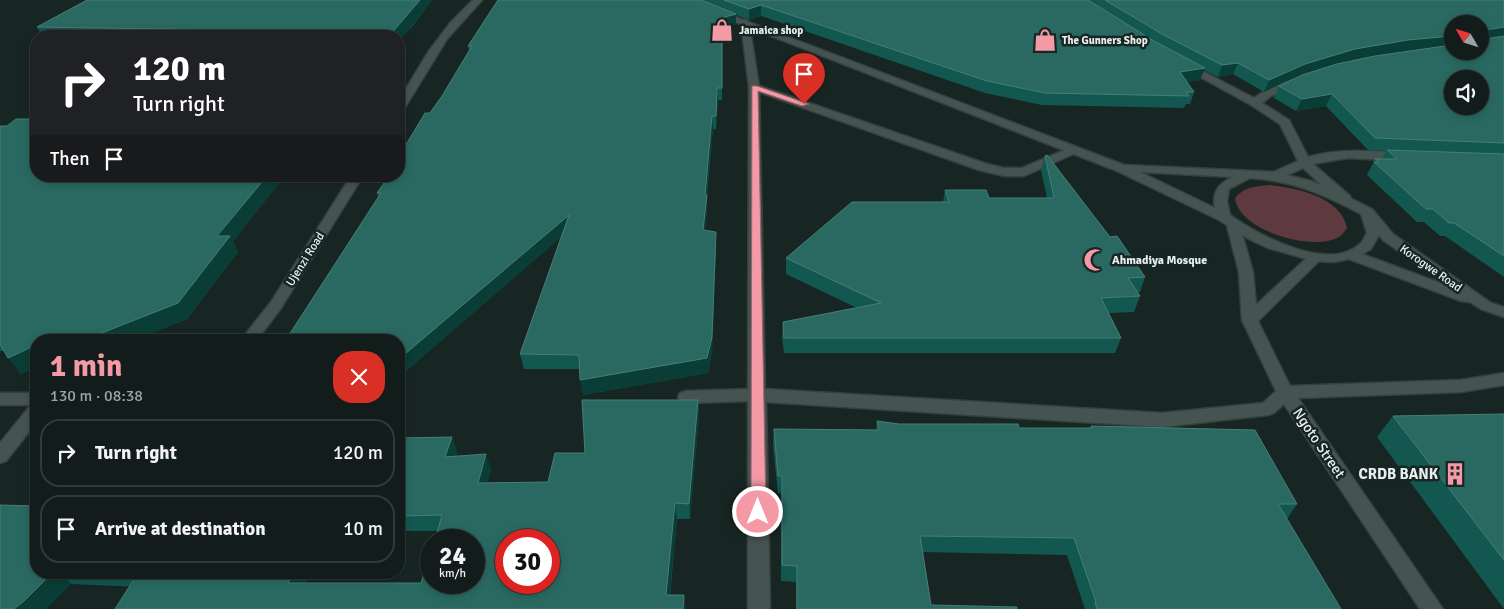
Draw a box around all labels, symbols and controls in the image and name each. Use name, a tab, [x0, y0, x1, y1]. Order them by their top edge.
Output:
north arrow	[1444, 15, 1489, 60]
map controls	[1444, 15, 1489, 115]
shop icon: Jamaica shop	[709, 17, 735, 43]
place label: Jamaica shop	[739, 24, 803, 37]
shop icon: The Gunners Shop	[1032, 27, 1058, 53]
place label: The Gunners Shop	[1062, 34, 1148, 47]
text: 120 m	[133, 47, 226, 90]
icon: right	[50, 50, 115, 115]
pin	[783, 53, 825, 104]
icon: arrive	[790, 60, 818, 88]
button: sound	[1444, 70, 1489, 115]
text: Turn right	[133, 90, 225, 117]
icon: arrive	[100, 145, 128, 173]
text: Then	[50, 147, 90, 171]
street label: Ujenzi Road	[283, 229, 328, 289]
street label: Korogwe Road	[1397, 241, 1465, 295]
mosque icon: Ahmadiya Mosque	[1082, 247, 1108, 273]
place label: Ahmadiya Mosque	[1112, 253, 1207, 268]
text: 1 min	[50, 348, 122, 385]
button: close	[333, 351, 385, 403]
text: 130 m · 08:38	[50, 386, 143, 406]
street label: Ngoto Street	[1289, 404, 1349, 482]
icon: right	[52, 439, 80, 467]
text: Turn right	[95, 441, 177, 465]
text: 120 m	[333, 441, 383, 465]
building icon: CRDB BANK	[1442, 461, 1468, 487]
place label: CRDB BANK	[1359, 465, 1439, 483]
position arrow	[731, 485, 783, 537]
icon: arrive	[52, 515, 80, 543]
text: Arrive at destination	[95, 517, 266, 541]
text: 10 m	[343, 517, 383, 541]
speed limit sign: 30	[495, 529, 560, 594]
text: 24	[439, 540, 466, 571]
text: km/h	[439, 566, 466, 581]

